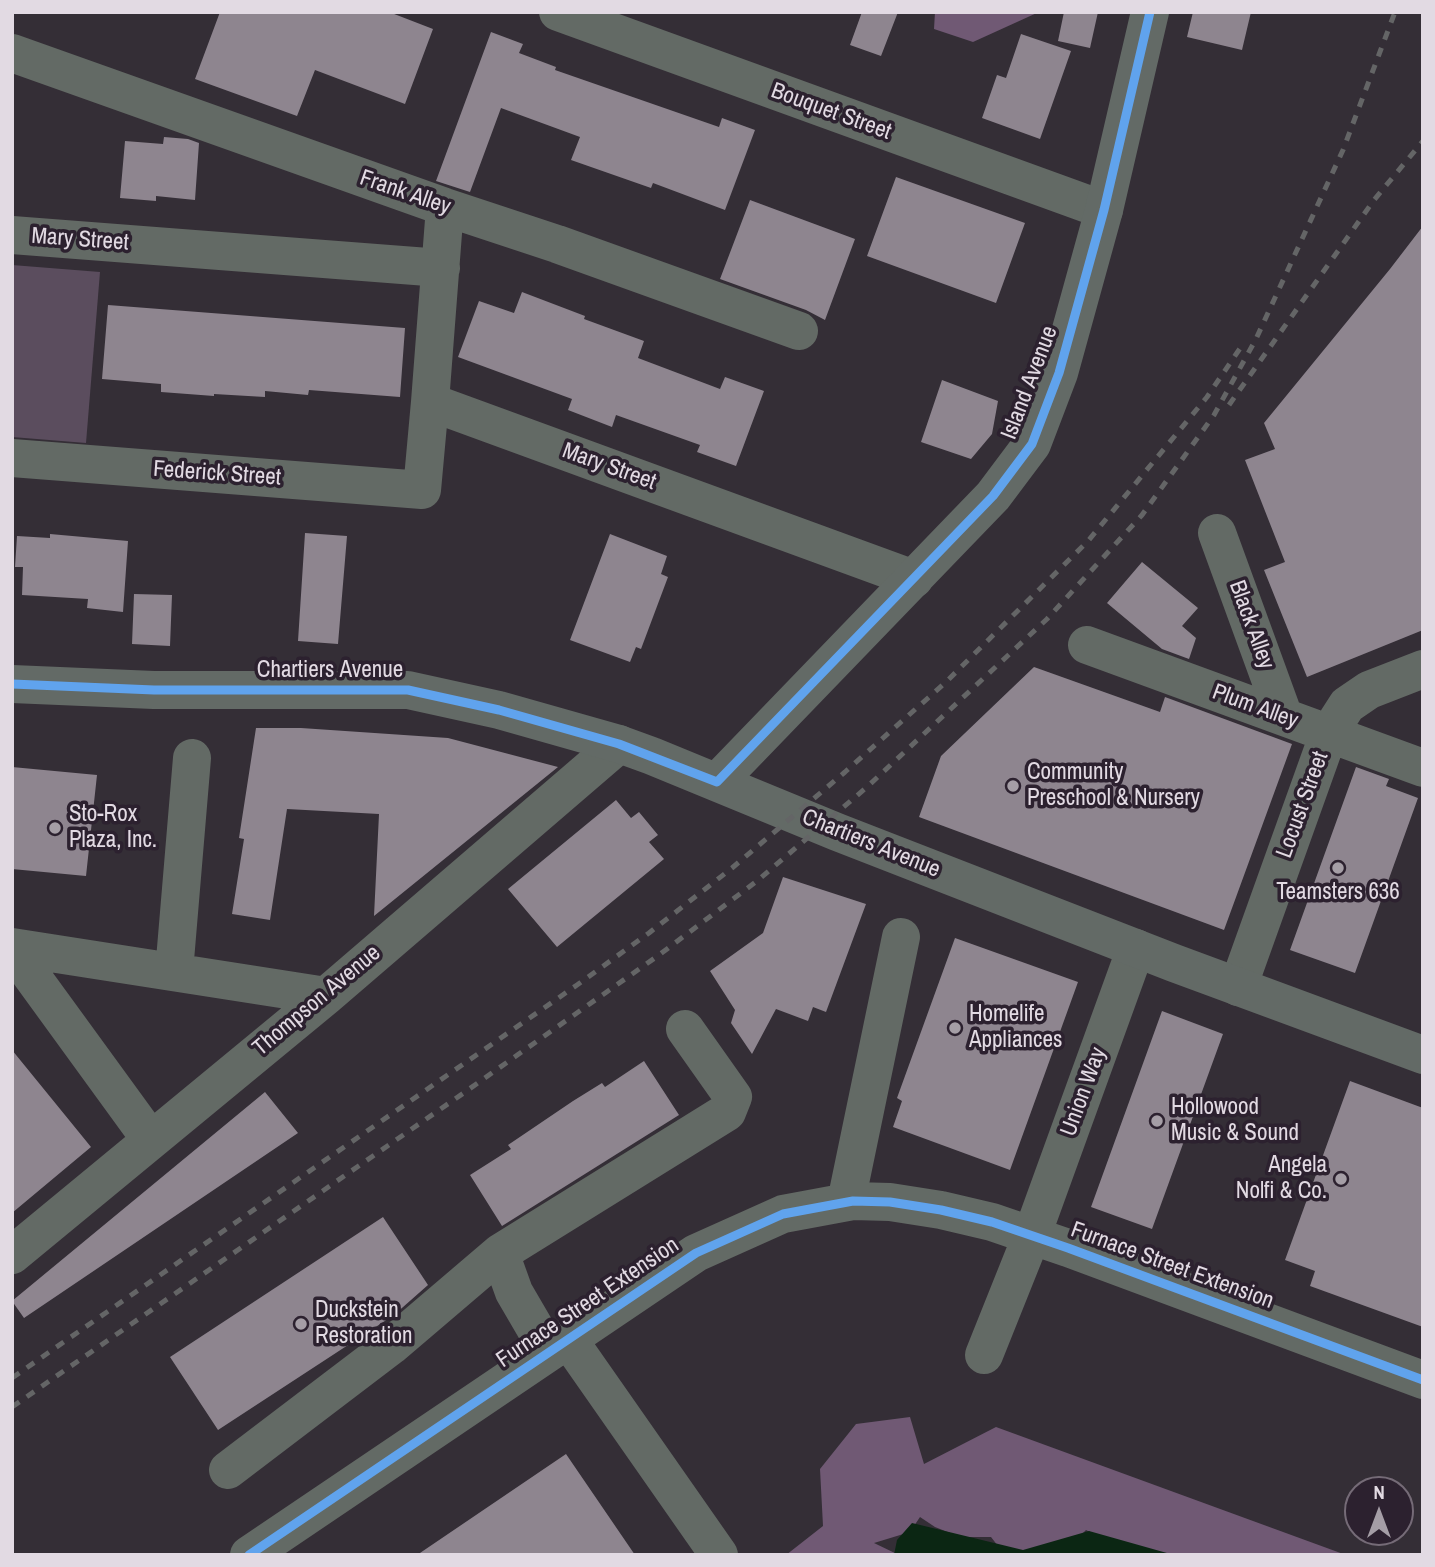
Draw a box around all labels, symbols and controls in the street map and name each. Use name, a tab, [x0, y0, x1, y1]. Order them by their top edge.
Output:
street label: Bouquet Street	[767, 78, 895, 146]
street label: Frank Alley	[356, 165, 454, 221]
street label: Mary Street	[30, 223, 130, 257]
street label: Island Avenue	[996, 322, 1064, 444]
street label: Mary Street	[558, 437, 660, 497]
street label: Federick Street	[152, 456, 282, 492]
street label: Black Alley	[1222, 577, 1280, 673]
street label: Chartiers Avenue	[257, 657, 403, 685]
street label: Plum Alley	[1208, 679, 1302, 735]
street label: Locust Street	[1271, 748, 1335, 862]
place label: Community Preschool & Nursery	[1027, 759, 1200, 813]
marker: Community Preschool & Nursery	[1005, 778, 1021, 794]
place label: Sto-Rox Plaza, Inc.	[69, 801, 157, 855]
street label: Chartiers Avenue	[798, 804, 944, 884]
marker: Sto-Rox Plaza, Inc.	[47, 820, 63, 836]
marker: Teamsters 636	[1330, 860, 1346, 876]
place label: Teamsters 636	[1276, 879, 1400, 907]
street label: Thompson Avenue	[248, 940, 386, 1062]
place label: Homelife Appliances	[969, 1001, 1062, 1055]
marker: Homelife Appliances	[947, 1020, 963, 1036]
street label: Union Way	[1055, 1044, 1113, 1140]
place label: Hollowood Music & Sound	[1171, 1094, 1299, 1148]
marker: Hollowood Music & Sound	[1149, 1113, 1165, 1129]
place label: Angela Nolfi & Co.	[1236, 1152, 1327, 1206]
marker: Angela Nolfi & Co.	[1333, 1171, 1349, 1187]
street label: Furnace Street Extension	[1067, 1216, 1277, 1316]
street label: Furnace Street Extension	[492, 1232, 684, 1374]
place label: Duckstein Restoration	[315, 1297, 412, 1351]
marker: Duckstein Restoration	[293, 1316, 309, 1332]
north arrow	[1344, 1476, 1414, 1546]
text: N	[1373, 1479, 1385, 1505]

